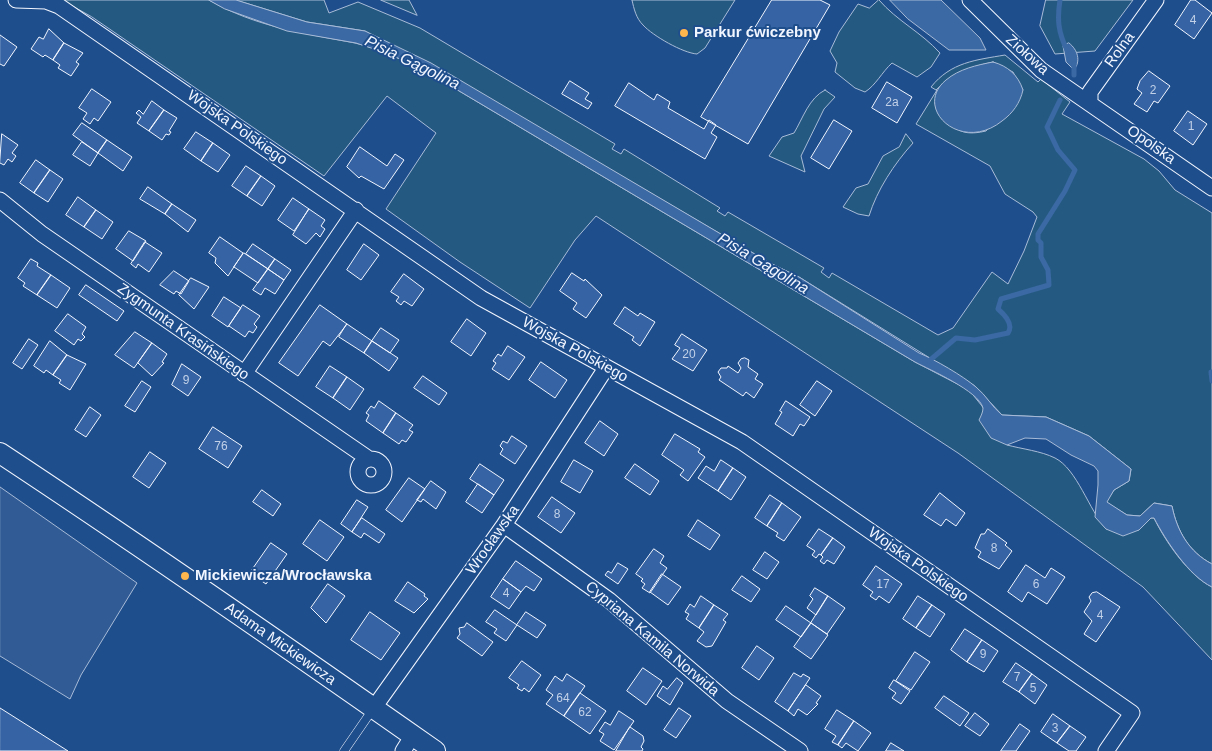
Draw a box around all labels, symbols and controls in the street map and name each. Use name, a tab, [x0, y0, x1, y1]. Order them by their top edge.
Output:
house number: 4	[1190, 14, 1196, 28]
place label: Parkur ćwiczebny	[694, 24, 821, 42]
marker: Parkur ćwiczebny	[678, 27, 690, 39]
street label: Rolna	[1101, 29, 1139, 71]
street label: Ziołowa	[1002, 31, 1052, 79]
water label: Pisia Gągolina	[361, 32, 463, 94]
house number: 2	[1150, 84, 1156, 98]
street label: Wojska Polskiego	[183, 87, 291, 169]
house number: 2a	[885, 96, 899, 110]
house number: 1	[1188, 120, 1194, 134]
street label: Opolska	[1123, 122, 1179, 168]
water label: Pisia Gągolina	[714, 229, 812, 299]
street label: Zygmunta Krasińskiego	[114, 280, 252, 384]
street label: Wojska Polskiego	[519, 313, 631, 387]
house number: 20	[682, 348, 696, 362]
house number: 9	[183, 374, 189, 388]
house number: 76	[214, 440, 228, 454]
street label: Wrocławska	[463, 502, 523, 578]
house number: 8	[554, 508, 560, 522]
street label: Wojska Polskiego	[864, 524, 972, 606]
house number: 8	[991, 542, 997, 556]
place label: Mickiewicza/Wrocławska	[195, 567, 371, 585]
marker: Mickiewicza/Wrocławska	[179, 570, 191, 582]
street label: Cypriana Kamila Norwida	[581, 578, 723, 700]
house number: 17	[876, 578, 890, 592]
house number: 6	[1033, 578, 1039, 592]
house number: 4	[503, 587, 509, 601]
street label: Adama Mickiewicza	[221, 599, 339, 689]
house number: 4	[1097, 609, 1103, 623]
house number: 9	[980, 648, 986, 662]
house number: 7	[1014, 671, 1020, 685]
house number: 5	[1030, 682, 1036, 696]
house number: 64	[556, 692, 570, 706]
house number: 62	[578, 706, 592, 720]
house number: 3	[1052, 722, 1058, 736]

